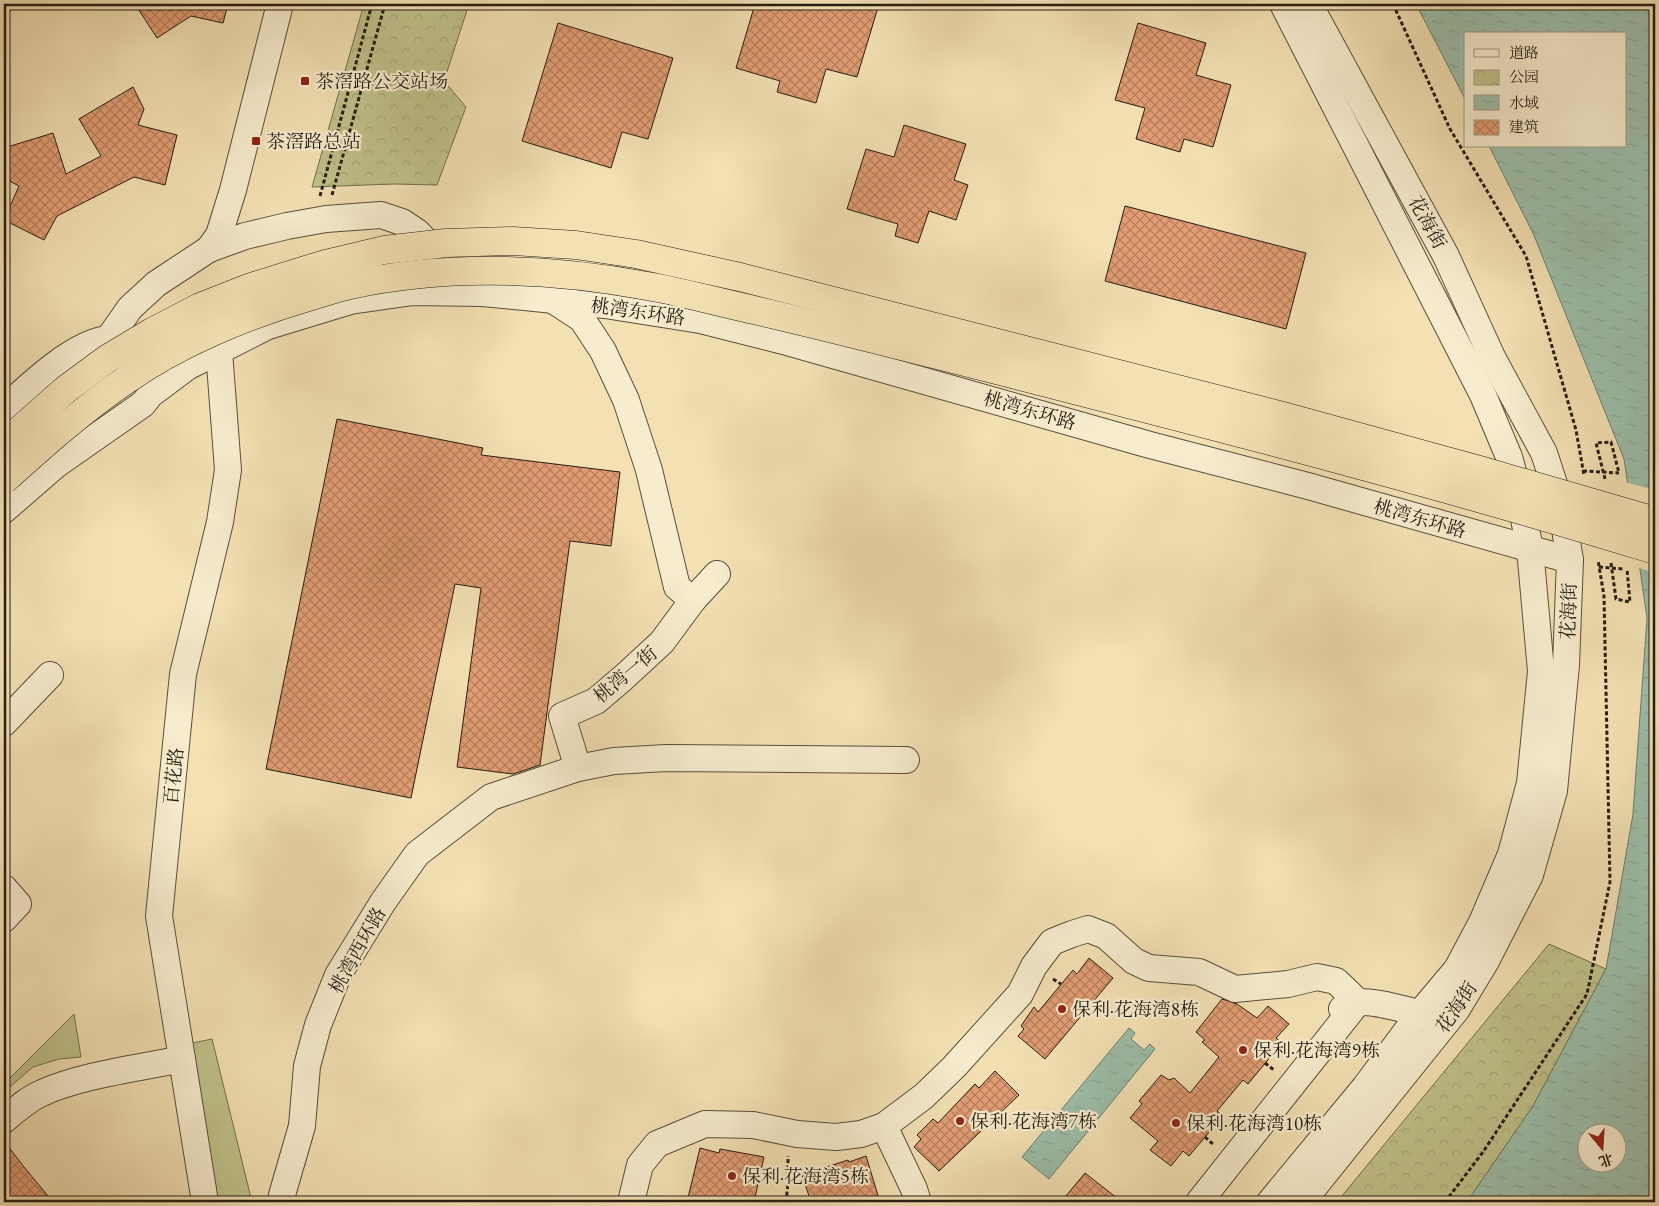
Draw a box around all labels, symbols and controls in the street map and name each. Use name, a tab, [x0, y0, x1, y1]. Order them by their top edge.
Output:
legend	[1464, 32, 1626, 148]
text: 道路	[1509, 43, 1539, 62]
text: 公园	[1509, 67, 1539, 86]
place label: 茶滘路公交站场	[315, 69, 448, 94]
marker: 茶滘路公交站场	[299, 75, 311, 87]
text: 水域	[1509, 93, 1539, 112]
text: 建筑	[1509, 117, 1539, 136]
place label: 茶滘路总站	[266, 129, 361, 154]
marker: 茶滘路总站	[250, 135, 262, 147]
street label: 花海街	[1403, 191, 1452, 253]
street label: 桃湾东环路	[589, 293, 687, 330]
street label: 桃湾东环路	[981, 385, 1079, 436]
street label: 桃湾东环路	[1371, 493, 1469, 544]
street label: 花海街	[1555, 582, 1582, 640]
street label: 桃湾一街	[588, 640, 662, 708]
street label: 百花路	[158, 746, 189, 806]
street label: 桃湾西环路	[323, 903, 391, 998]
street label: 花海街	[1430, 977, 1483, 1038]
place label: 保利·花海湾8栋	[1072, 997, 1199, 1022]
marker: 保利·花海湾8栋	[1056, 1003, 1068, 1015]
place label: 保利·花海湾9栋	[1253, 1038, 1380, 1063]
marker: 保利·花海湾9栋	[1237, 1044, 1249, 1056]
place label: 保利·花海湾7栋	[970, 1109, 1097, 1134]
place label: 保利·花海湾10栋	[1186, 1111, 1322, 1136]
marker: 保利·花海湾7栋	[954, 1115, 966, 1127]
marker: 保利·花海湾10栋	[1170, 1117, 1182, 1129]
north arrow	[1576, 1124, 1626, 1174]
text: 北	[1597, 1150, 1615, 1171]
place label: 保利·花海湾5栋	[742, 1164, 869, 1189]
marker: 保利·花海湾5栋	[726, 1170, 738, 1182]

